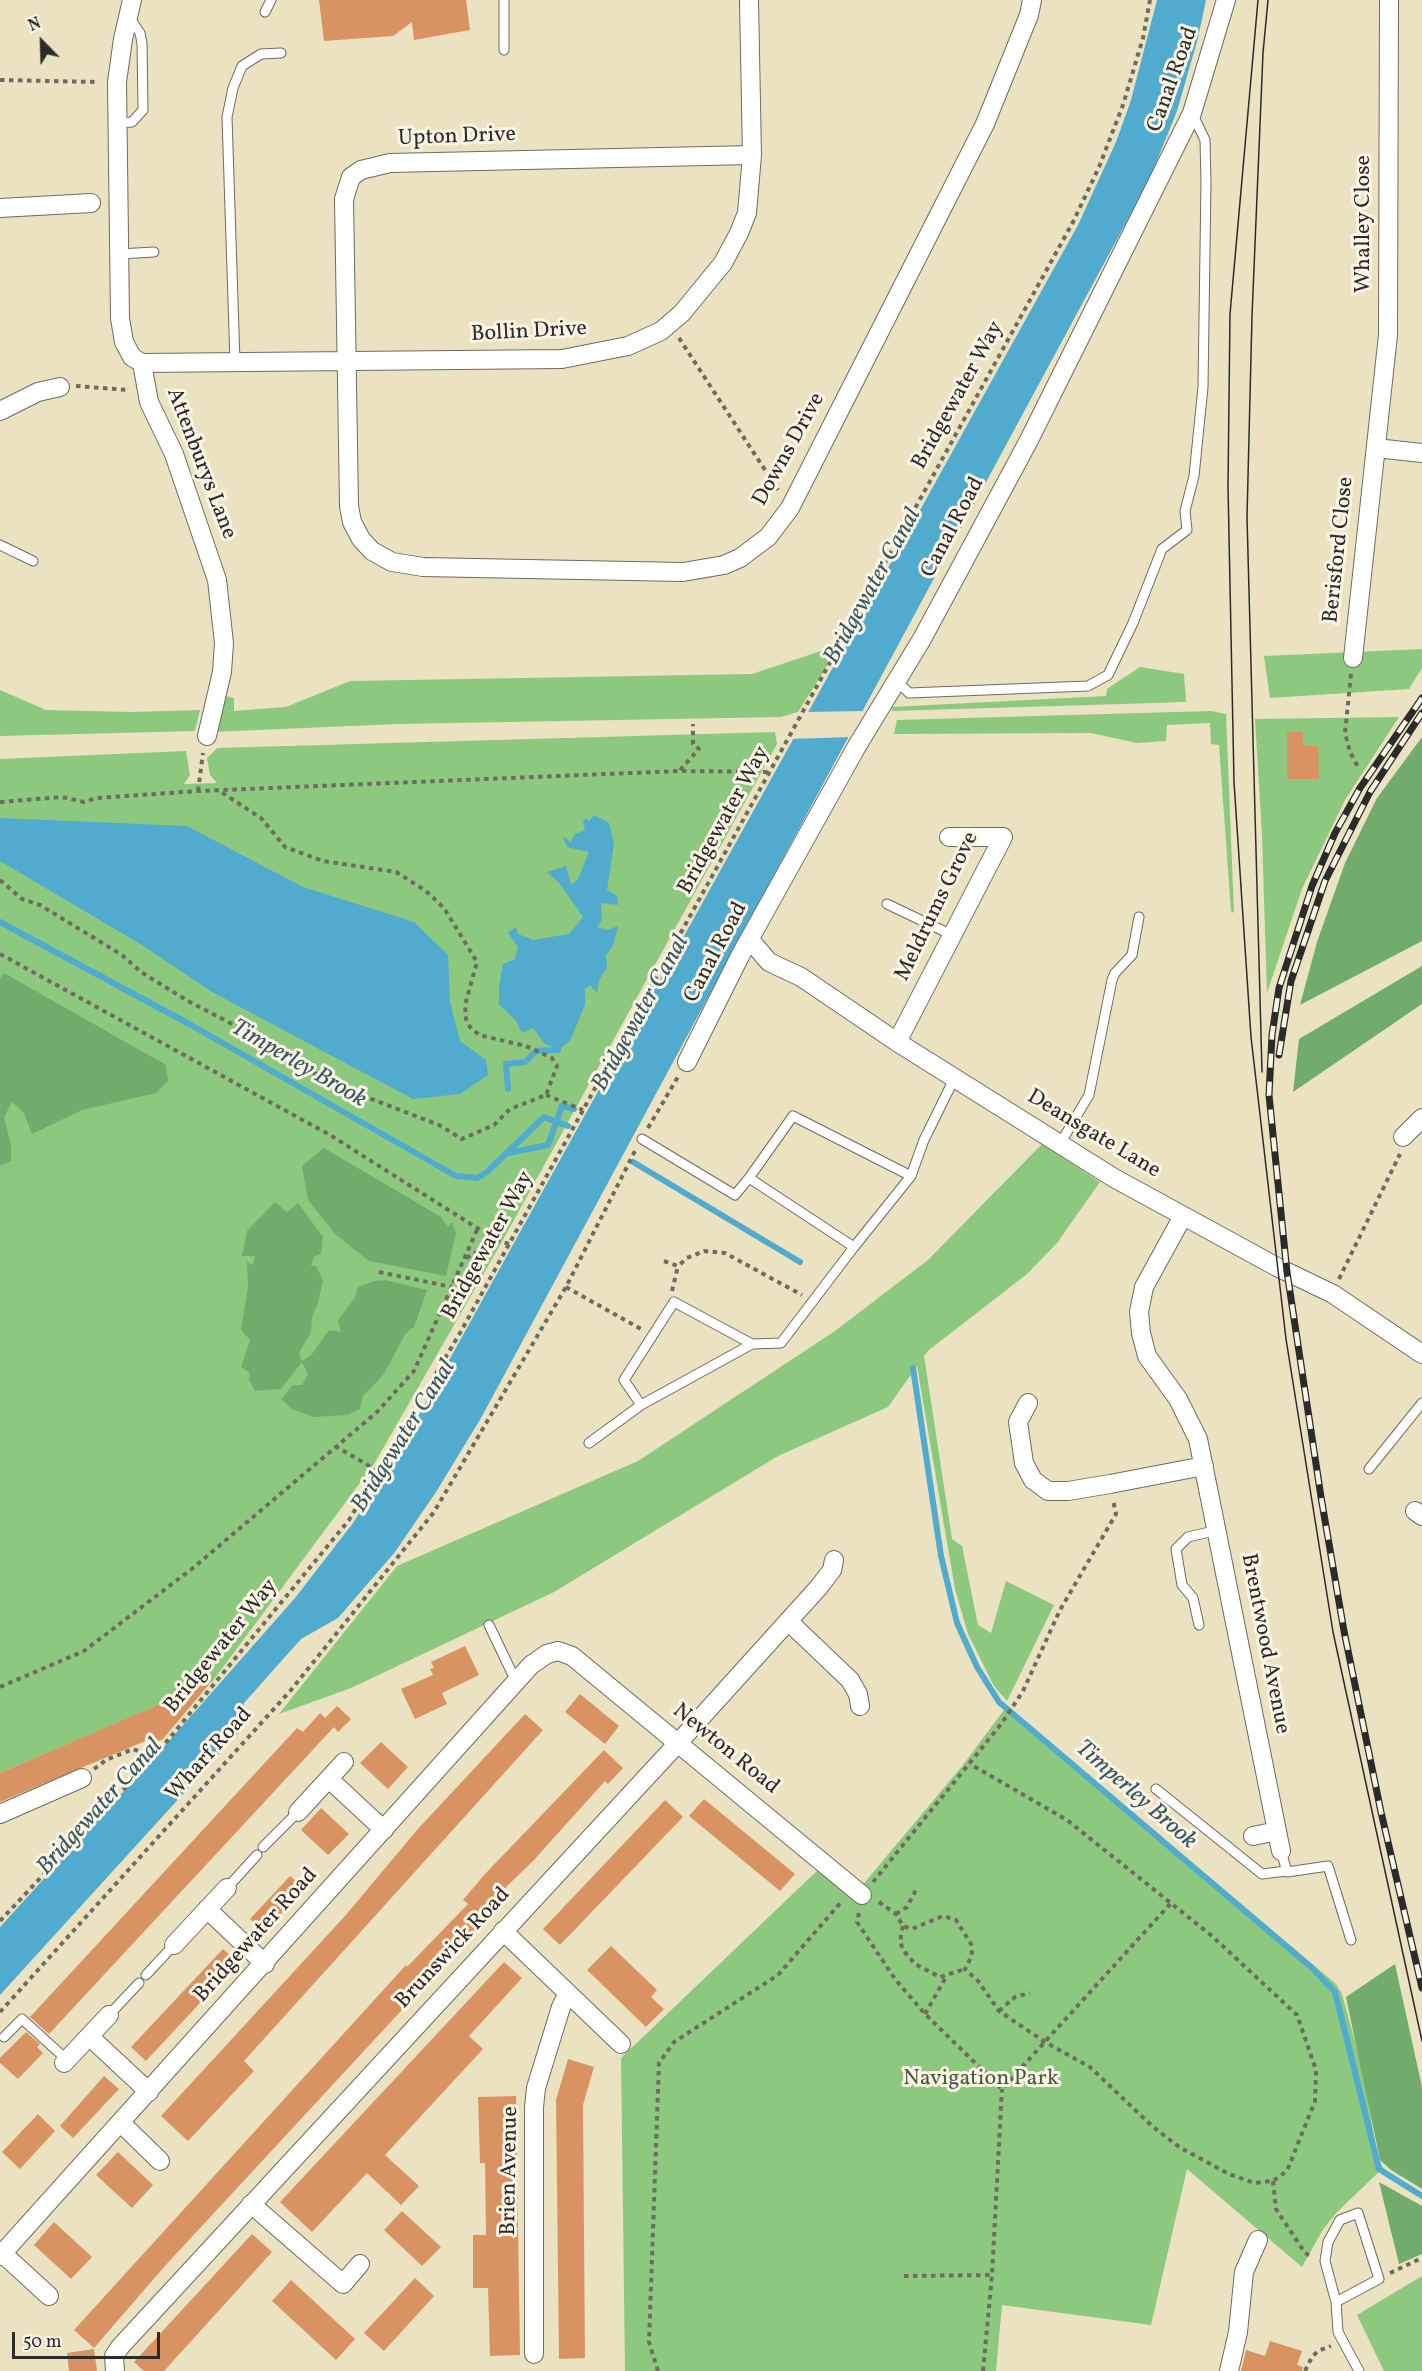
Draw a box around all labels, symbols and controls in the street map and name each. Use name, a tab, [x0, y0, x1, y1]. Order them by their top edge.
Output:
north arrow	[12, 12, 72, 72]
text: N	[25, 13, 45, 38]
street label: Canal Road	[1143, 24, 1205, 136]
street label: Upton Drive	[398, 123, 516, 153]
street label: Whalley Close	[1352, 155, 1378, 293]
street label: Bollin Drive	[470, 317, 588, 349]
street label: Bridgewater Way	[907, 317, 1011, 475]
street label: Attenburys Lane	[159, 385, 241, 543]
street label: Downs Drive	[748, 389, 832, 511]
street label: Canal Road	[917, 473, 991, 583]
street label: Berisford Close	[1319, 475, 1361, 625]
water label: Bridgewater Canal	[819, 504, 929, 670]
street label: Bridgewater Way	[673, 742, 777, 900]
street label: Meldrums Grove	[890, 828, 986, 986]
street label: Canal Road	[680, 898, 754, 1008]
water label: Bridgewater Canal	[587, 931, 697, 1097]
water label: Timperley Brook	[225, 1015, 371, 1115]
street label: Deansgate Lane	[1021, 1085, 1165, 1185]
street label: Bridgewater Way	[437, 1167, 541, 1325]
water label: Bridgewater Canal	[347, 1355, 463, 1519]
street label: Brentwood Avenue	[1234, 1552, 1294, 1736]
street label: Bridgewater Way	[160, 1574, 284, 1720]
street label: Newton Road	[666, 1699, 784, 1801]
street label: Wharf Road	[161, 1703, 259, 1807]
water label: Bridgewater Canal	[32, 1734, 170, 1882]
water label: Timperley Brook	[1068, 1735, 1202, 1857]
street label: Bridgewater Road	[190, 1863, 324, 2009]
street label: Brunswick Road	[391, 1883, 517, 2015]
park label: Navigation Park	[903, 2067, 1059, 2093]
street label: Brien Avenue	[497, 2106, 525, 2236]
scale bar	[15, 2320, 164, 2358]
text: 50 m	[23, 2330, 62, 2355]

